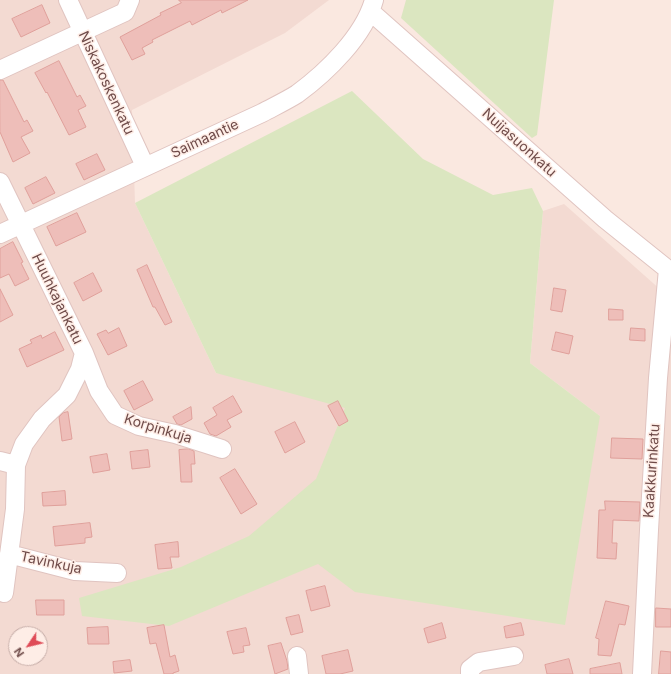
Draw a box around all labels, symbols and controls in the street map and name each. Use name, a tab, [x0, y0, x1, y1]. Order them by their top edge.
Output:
street label: Niskakoskenkatu	[75, 29, 137, 137]
street label: Nuijasuonkatu	[478, 105, 560, 181]
street label: Saimaantie	[169, 116, 241, 162]
street label: Huuhkajankatu	[28, 251, 86, 347]
street label: Korpinkuja	[122, 411, 194, 447]
street label: Kaakkurinkatu	[640, 423, 664, 519]
street label: Tavinkuja	[19, 548, 83, 578]
north arrow	[8, 626, 48, 666]
text: N	[11, 645, 27, 660]

